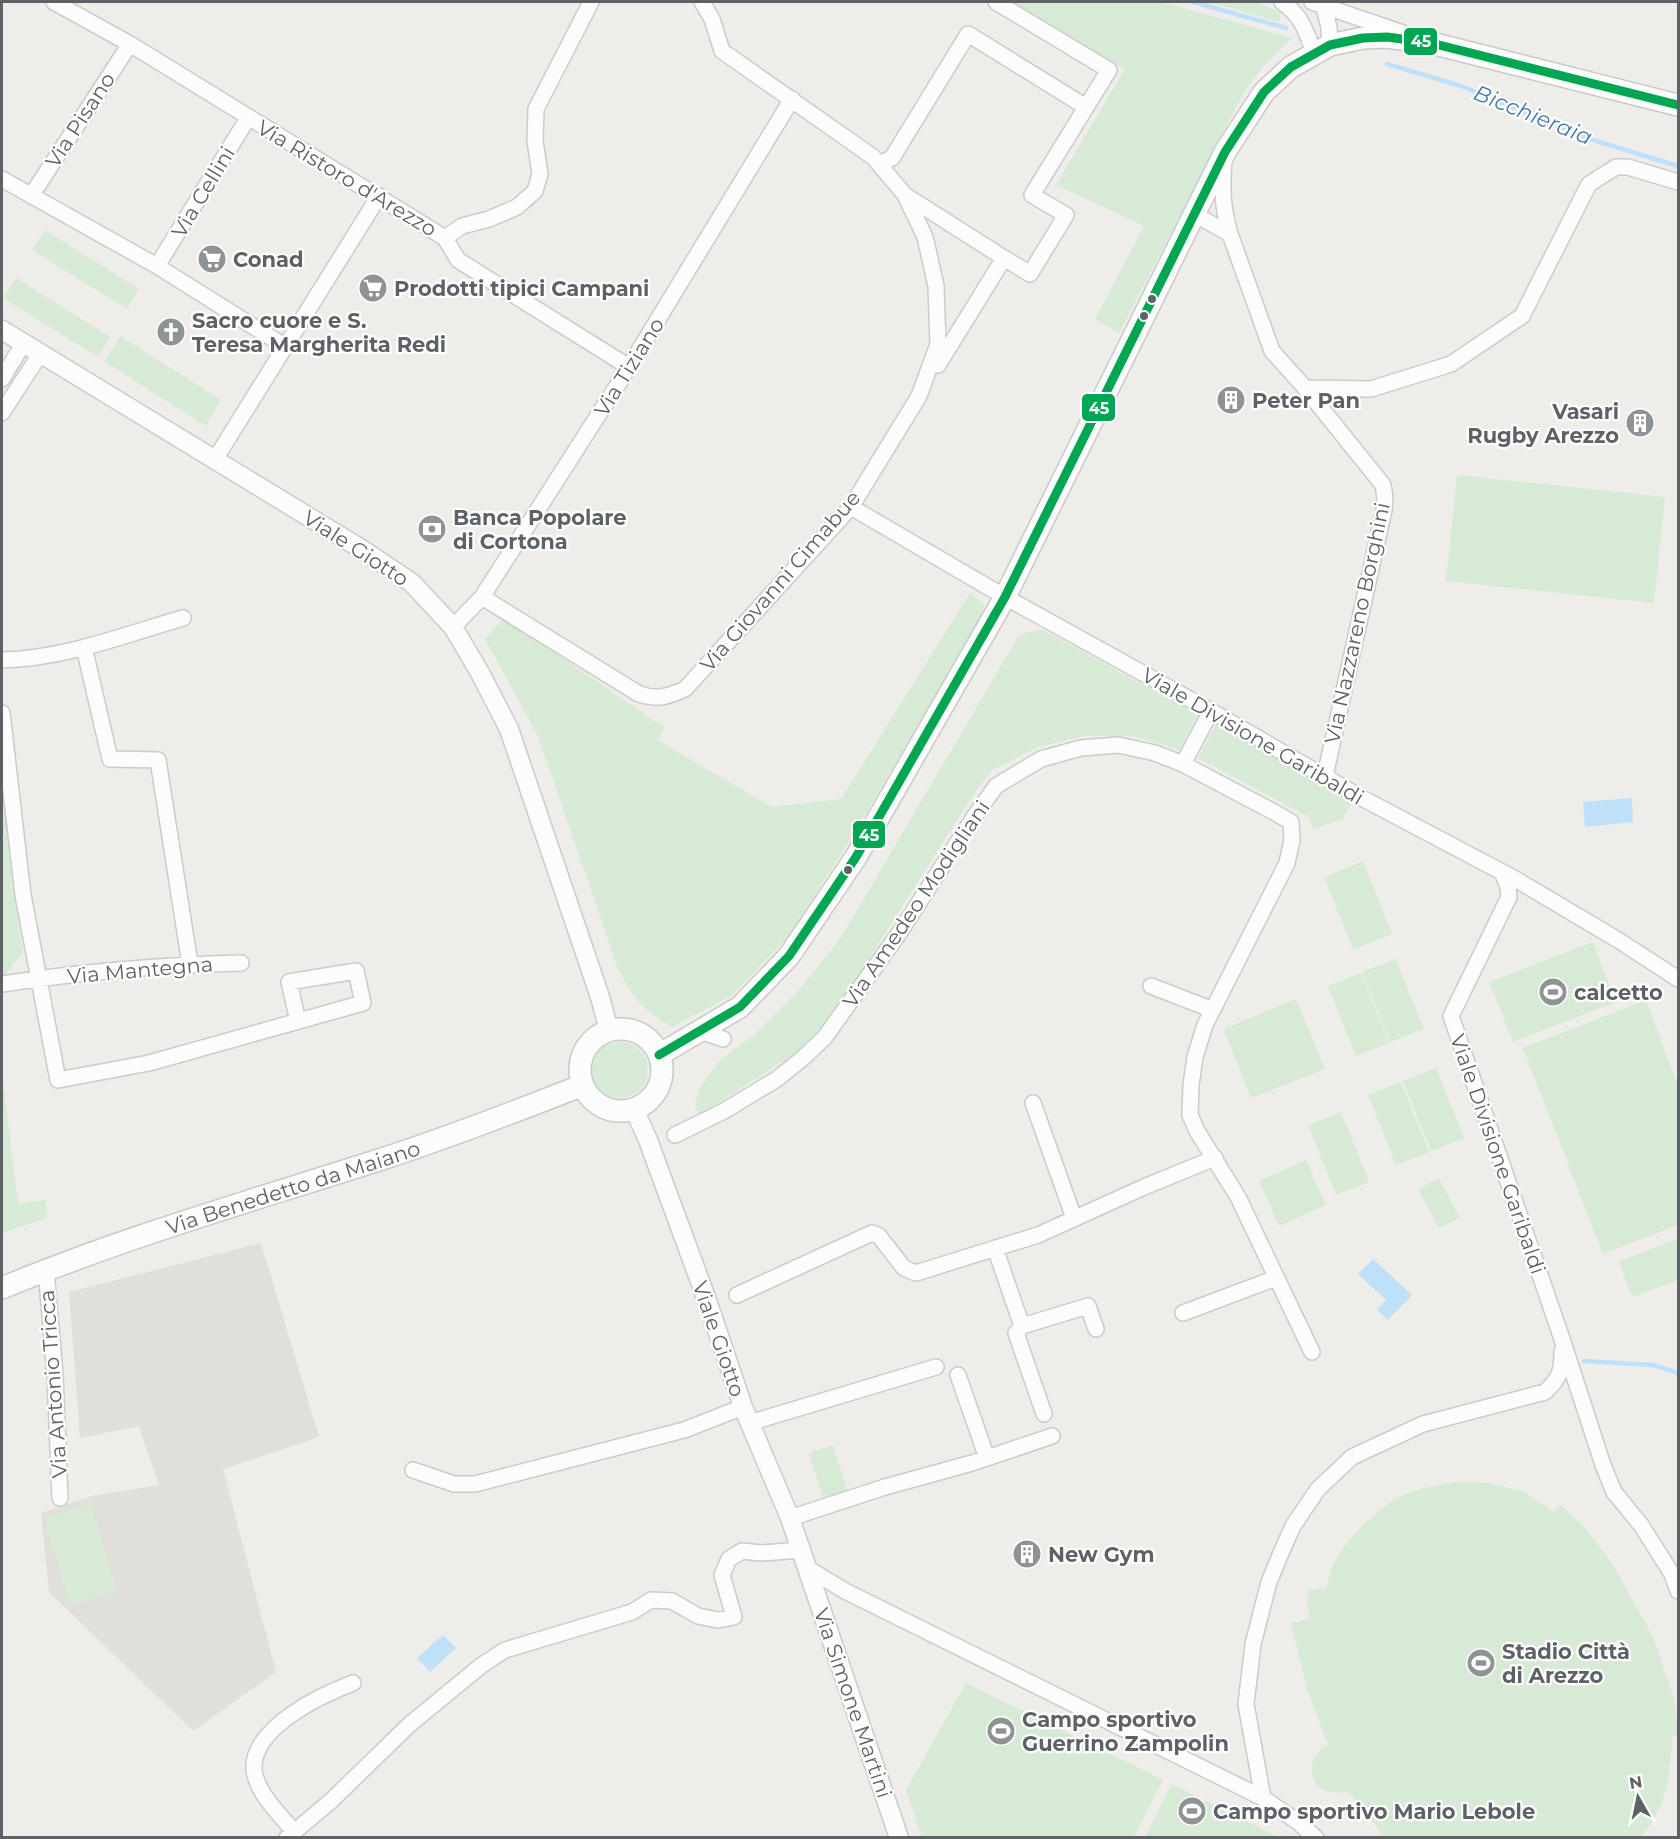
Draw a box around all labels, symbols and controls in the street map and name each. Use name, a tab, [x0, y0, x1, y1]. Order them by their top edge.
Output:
line badge: 45	[1403, 27, 1438, 56]
text: 45	[1411, 32, 1432, 51]
street label: Via Pisano	[40, 68, 120, 172]
water label: Bicchieraia	[1470, 79, 1596, 151]
street label: Via Ristoro d'Arezzo	[253, 115, 441, 241]
street label: Via Cellini	[166, 142, 240, 242]
supermarket icon: Conad	[196, 243, 228, 275]
place label: Conad	[233, 247, 304, 272]
supermarket icon: Prodotti tipici Campani	[357, 272, 389, 304]
place label: Prodotti tipici Campani	[394, 276, 649, 301]
unlabelled marker	[1146, 293, 1158, 305]
place label: Sacro cuore e S. Teresa Margherita Redi	[192, 308, 446, 357]
unlabelled marker	[1138, 310, 1150, 322]
street label: Via Tiziano	[589, 313, 669, 421]
church icon: Sacro cuore e S. Teresa Margherita Redi	[155, 316, 187, 348]
building icon: Peter Pan	[1215, 384, 1247, 416]
place label: Peter Pan	[1252, 388, 1360, 413]
line badge: 45	[1081, 393, 1116, 422]
text: 45	[1089, 399, 1110, 418]
place label: Vasari Rugby Arezzo	[1467, 399, 1619, 448]
building icon: Vasari Rugby Arezzo	[1624, 407, 1656, 439]
street label: Via Giovanni Cimabue	[695, 485, 865, 677]
street label: Via Nazzareno Borghini	[1319, 500, 1395, 746]
street label: Viale Giotto	[299, 505, 413, 591]
place label: Banca Popolare di Cortona	[453, 505, 626, 554]
bank icon: Banca Popolare di Cortona	[416, 513, 448, 545]
street label: Viale Divisione Garibaldi	[1138, 662, 1368, 810]
street label: Via Amedeo Modigliani	[837, 796, 995, 1012]
line badge: 45	[852, 820, 886, 849]
text: 45	[859, 826, 880, 845]
unlabelled marker	[842, 864, 854, 876]
street label: Via Mantegna	[66, 951, 214, 989]
sports icon: calcetto	[1537, 976, 1569, 1008]
place label: calcetto	[1574, 980, 1663, 1005]
street label: Viale Divisione Garibaldi	[1445, 1031, 1551, 1277]
street label: Via Benedetto da Maiano	[163, 1135, 423, 1239]
street label: Viale Giotto	[688, 1278, 750, 1400]
street label: Via Antonio Tricca	[34, 1289, 72, 1479]
building icon: New Gym	[1011, 1538, 1043, 1570]
place label: New Gym	[1048, 1542, 1154, 1567]
street label: Via Simone Martini	[809, 1605, 897, 1801]
place label: Stadio Città di Arezzo	[1502, 1639, 1630, 1688]
sports icon: Stadio Città di Arezzo	[1465, 1647, 1497, 1679]
place label: Campo sportivo Guerrino Zampolin	[1022, 1707, 1229, 1756]
sports icon: Campo sportivo Guerrino Zampolin	[985, 1715, 1017, 1747]
north arrow	[1608, 1767, 1668, 1827]
text: N	[1628, 1772, 1644, 1793]
sports icon: Campo sportivo Mario Lebole	[1176, 1795, 1208, 1827]
place label: Campo sportivo Mario Lebole	[1213, 1799, 1535, 1824]

